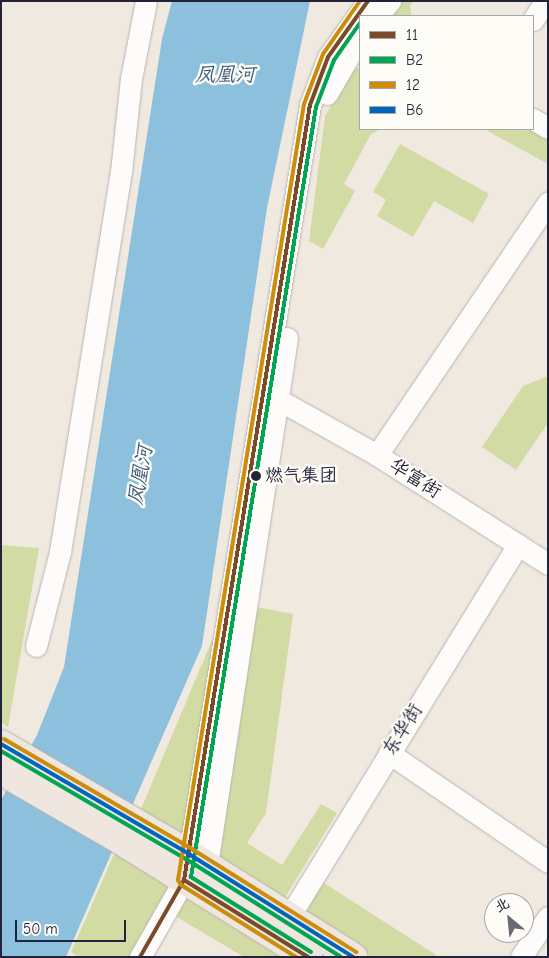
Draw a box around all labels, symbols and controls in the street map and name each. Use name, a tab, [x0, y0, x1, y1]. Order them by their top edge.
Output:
legend	[359, 15, 534, 130]
text: 11	[406, 26, 418, 44]
text: B2	[406, 51, 423, 69]
water label: 凤凰河	[195, 62, 255, 86]
text: 12	[406, 76, 420, 94]
text: B6	[406, 101, 423, 119]
water label: 凤凰河	[123, 443, 157, 507]
street label: 华富街	[385, 454, 445, 504]
place label: 燃气集团	[265, 465, 337, 487]
marker: 燃气集团	[251, 471, 261, 481]
street label: 东华街	[378, 700, 428, 760]
north arrow	[484, 893, 534, 943]
text: 北	[492, 894, 512, 916]
scale bar	[18, 910, 129, 942]
text: 50 m	[23, 920, 58, 938]

